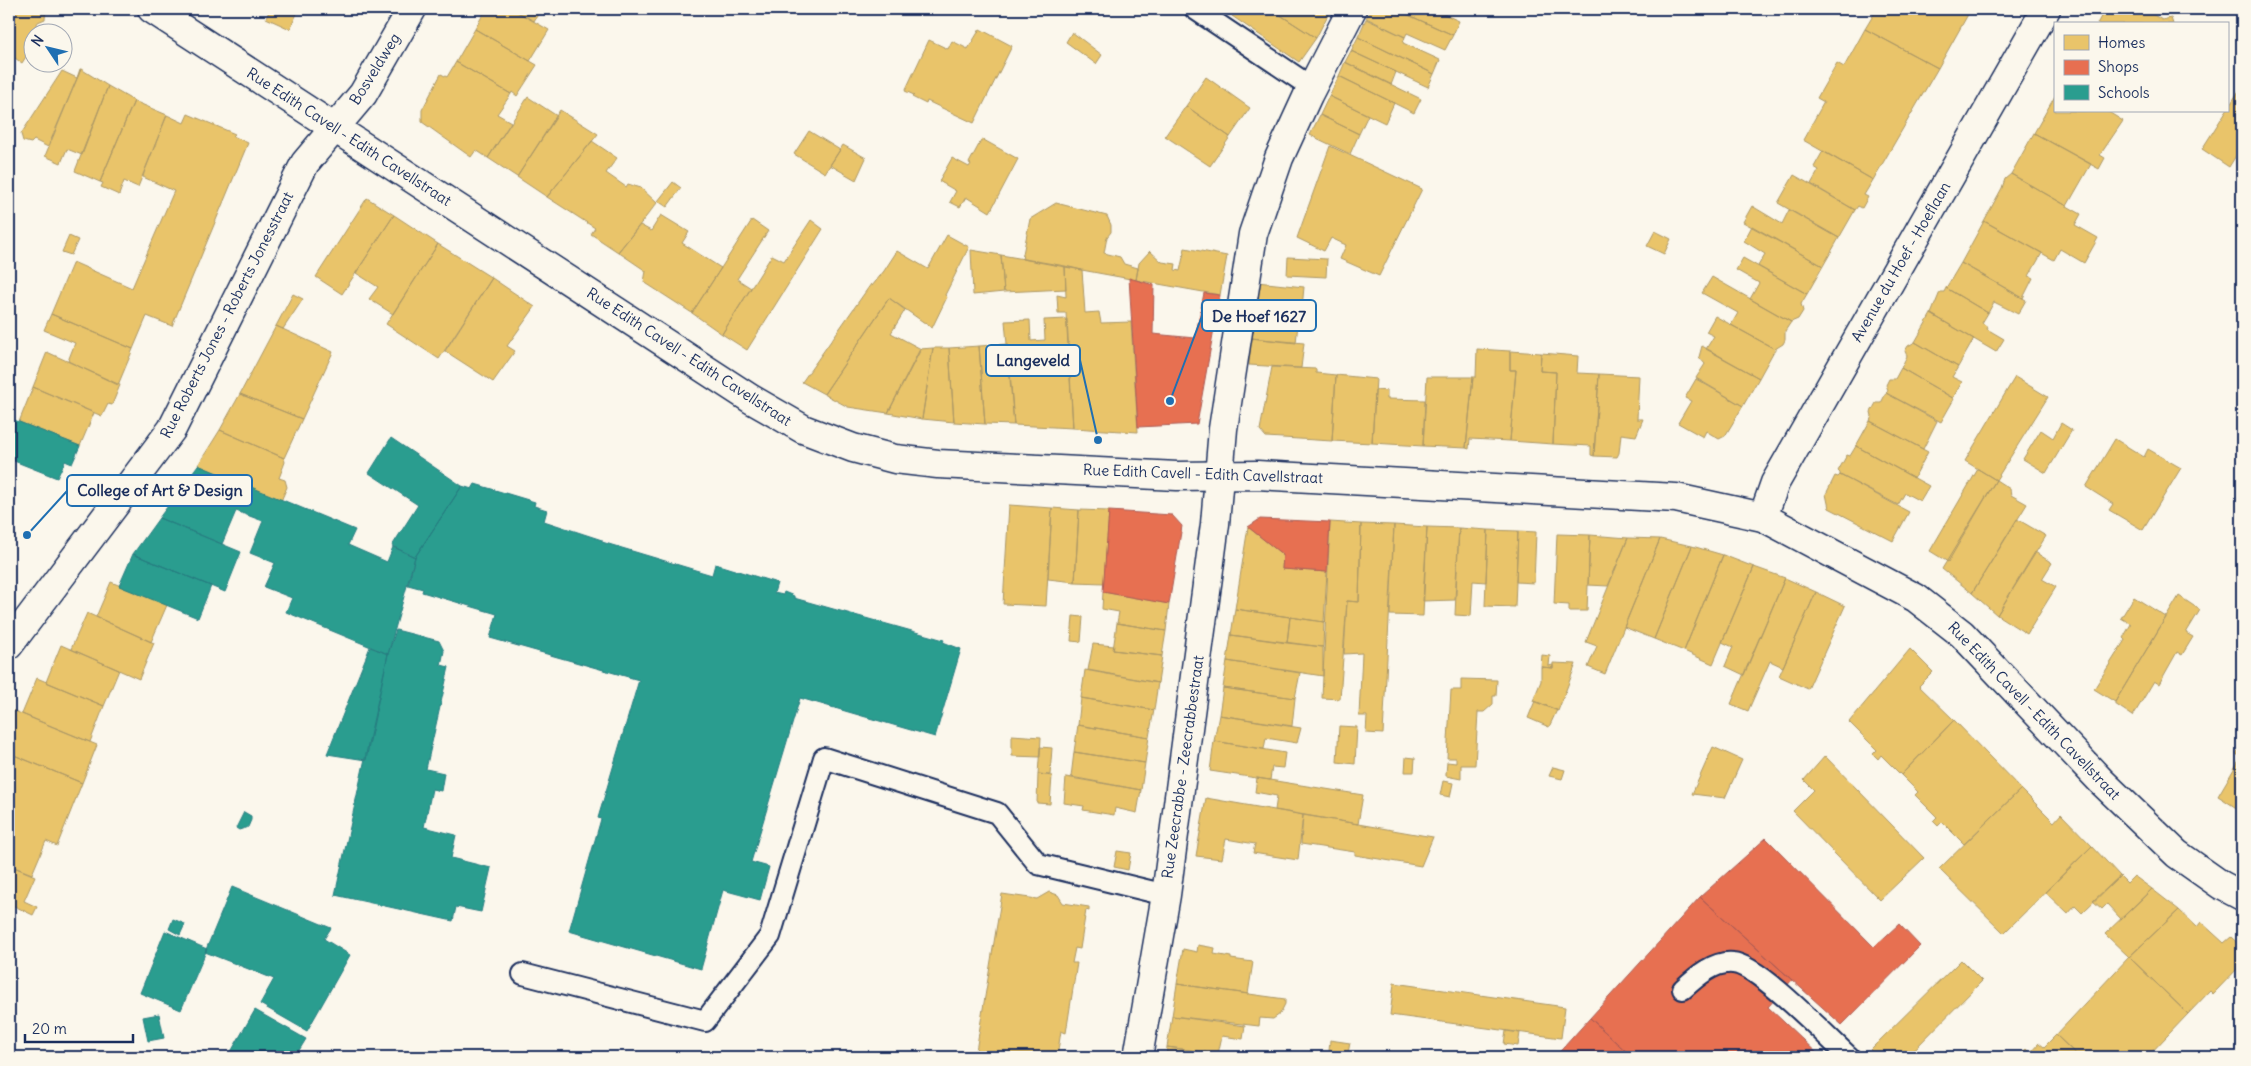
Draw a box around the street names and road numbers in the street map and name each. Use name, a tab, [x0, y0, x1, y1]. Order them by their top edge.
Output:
street label: Bosveldweg	[345, 29, 404, 108]
street label: Rue Edith Cavell - Edith Cavellstraat	[243, 63, 455, 210]
street label: Avenue du Hoef - Hoeflaan	[1847, 178, 1954, 345]
street label: Rue Roberts Jones - Roberts Jonesstraat	[156, 188, 297, 441]
street label: Rue Edith Cavell - Edith Cavellstraat	[583, 283, 795, 430]
street label: Rue Edith Cavell - Edith Cavellstraat	[1083, 460, 1323, 487]
street label: Rue Edith Cavell - Edith Cavellstraat	[1944, 618, 2125, 804]
street label: Rue Zeecrabbe - Zeecrabbestraat	[1157, 654, 1208, 880]

